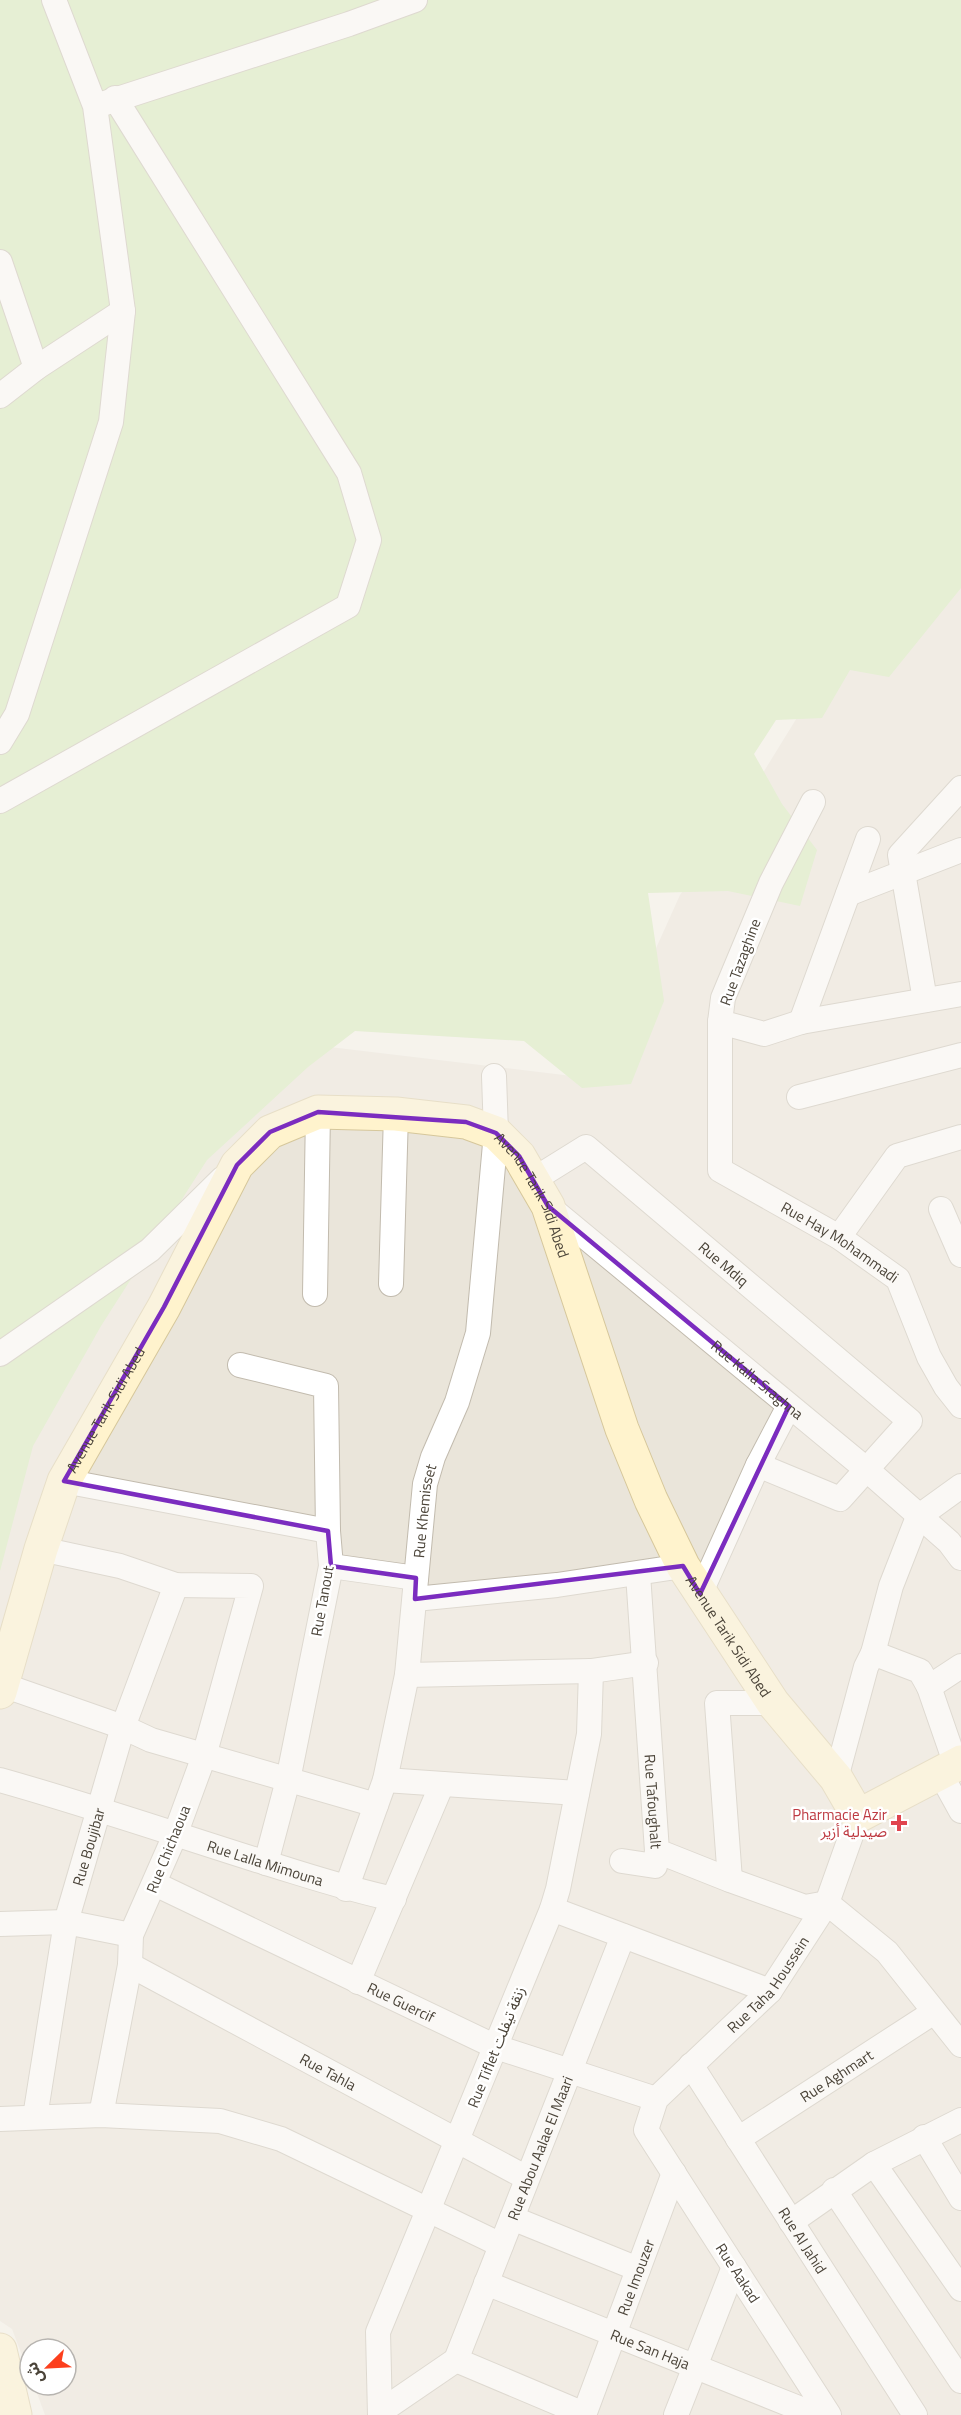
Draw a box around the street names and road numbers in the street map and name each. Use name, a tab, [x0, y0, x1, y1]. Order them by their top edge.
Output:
street label: Rue Tazaghine	[714, 915, 766, 1009]
street label: Avenue Tarik Sidi Abed	[489, 1126, 576, 1260]
street label: Rue Hay Mohammadi	[777, 1195, 904, 1288]
street label: Rue Mdiq	[694, 1236, 754, 1292]
street label: Rue Kalla Sraghna	[706, 1334, 809, 1425]
street label: Avenue Tarik Sidi Abed	[60, 1342, 150, 1477]
street label: Rue Khemisset	[407, 1460, 442, 1559]
street label: Rue Tanout	[304, 1563, 340, 1638]
street label: Avenue Tarik Sidi Abed	[680, 1570, 777, 1701]
street label: Rue Tafoughalt	[639, 1753, 668, 1850]
street label: Rue Chichaoua	[140, 1801, 196, 1896]
street label: Rue Boujibar	[66, 1805, 110, 1888]
street label: Rue Lalla Mimouna	[204, 1834, 327, 1892]
street label: Rue Taha Houssein	[721, 1931, 814, 2038]
street label: Rue Guercif	[364, 1976, 439, 2028]
street label: Rue Tiflet زنقة تيفلت	[461, 1983, 531, 2111]
street label: Rue Aghmart	[795, 2043, 878, 2108]
street label: Rue Tahla	[296, 2047, 361, 2096]
street label: Rue Abou Aalae El Maari	[501, 2072, 578, 2224]
street label: Rue Al Jahid	[773, 2202, 833, 2278]
street label: Rue Imouzer	[611, 2236, 660, 2319]
street label: Rue Aakad	[710, 2239, 766, 2307]
street label: Rue San Haja	[607, 2323, 694, 2375]

